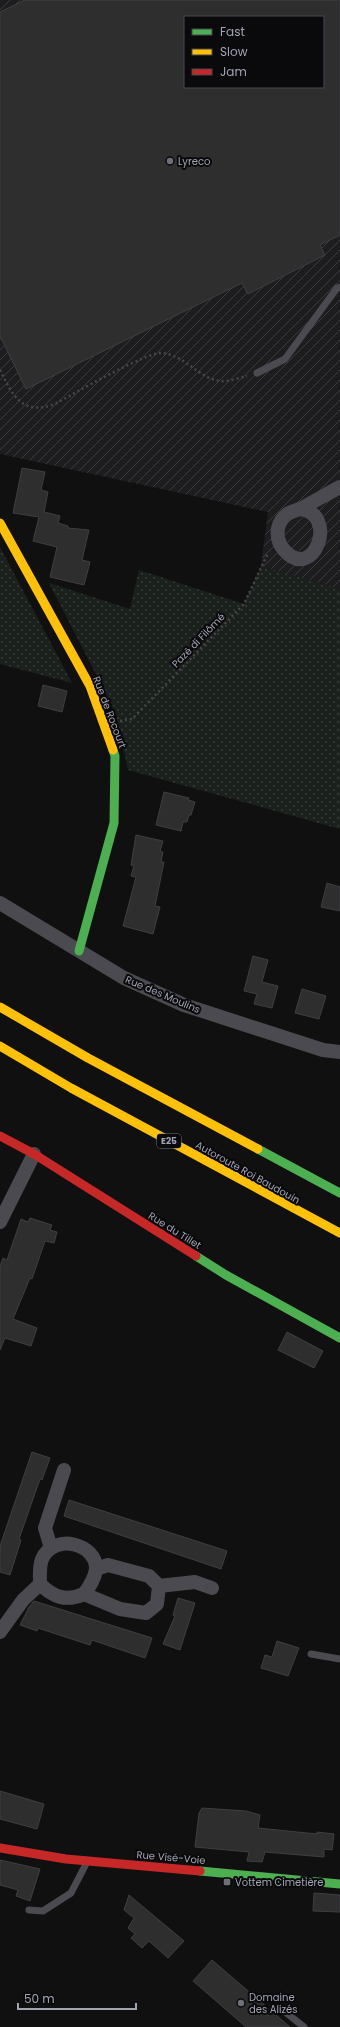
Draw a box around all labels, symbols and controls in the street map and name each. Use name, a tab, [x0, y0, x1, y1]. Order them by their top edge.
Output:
legend	[184, 16, 324, 88]
text: Fast	[220, 23, 245, 40]
text: Slow	[220, 43, 248, 60]
text: Jam	[220, 63, 247, 80]
place label: Lyreco	[178, 154, 210, 169]
marker: Lyreco	[165, 156, 175, 166]
street label: Pazê di Filômé	[168, 610, 228, 671]
street label: Rue de Rocourt	[89, 674, 130, 751]
street label: Rue des Moulins	[123, 972, 203, 1017]
road number: E25	[157, 1134, 181, 1148]
street label: Autoroute Roi Baudouin	[193, 1137, 303, 1207]
street label: Rue du Tillet	[145, 1208, 204, 1253]
street label: Rue Visé-Voie	[136, 1847, 206, 1868]
place label: Vottem Cimetière	[235, 1875, 324, 1890]
marker: Vottem Cimetière	[222, 1877, 232, 1887]
scale bar	[18, 1985, 136, 2011]
text: 50 m	[24, 1990, 55, 2007]
place label: Domaine des Alizés	[249, 1990, 297, 2017]
marker: Domaine des Alizés	[236, 1998, 246, 2008]

